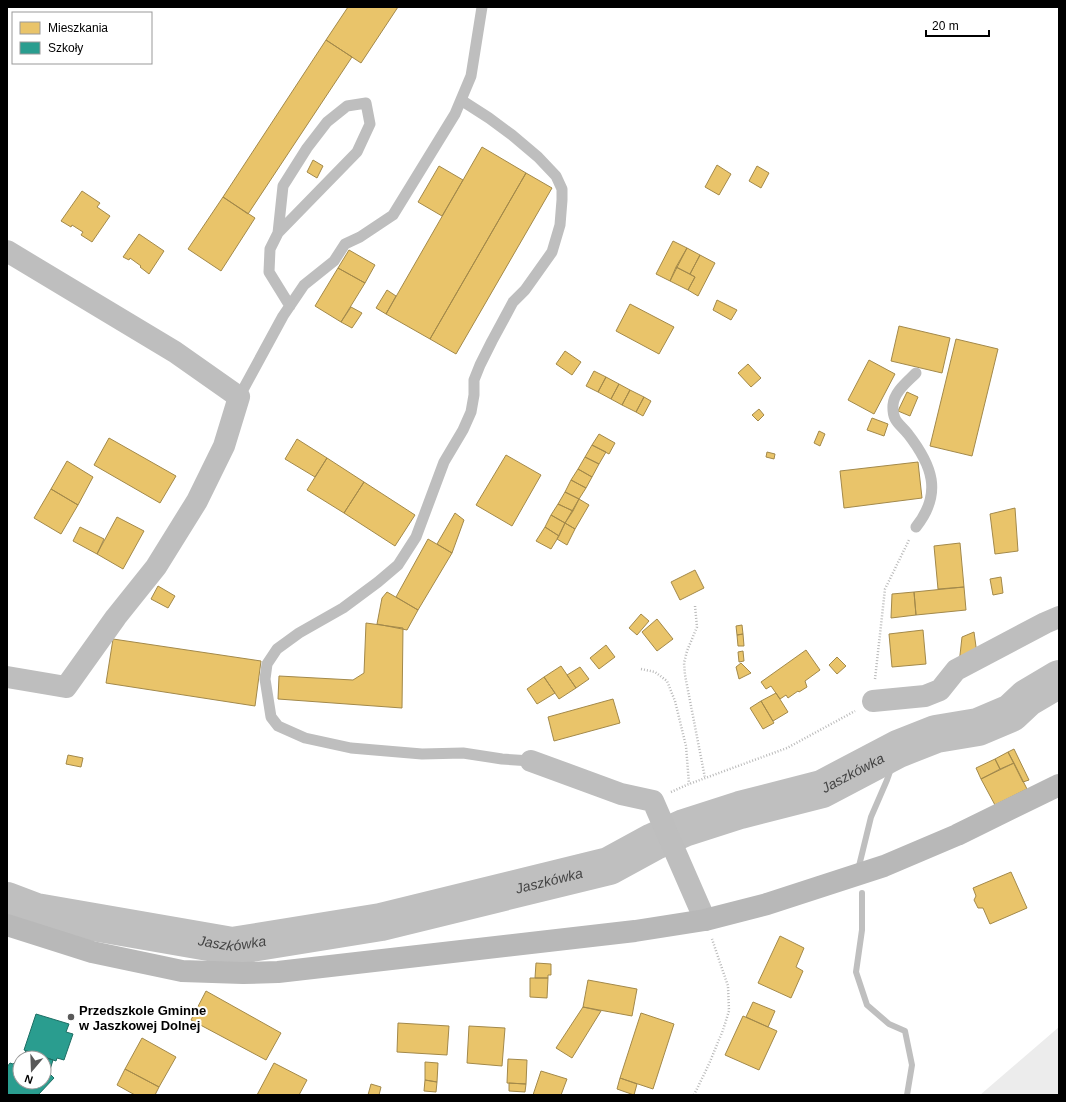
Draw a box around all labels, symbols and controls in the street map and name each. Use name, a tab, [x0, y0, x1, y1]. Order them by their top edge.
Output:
legend	[12, 12, 152, 64]
scale bar	[926, 12, 989, 38]
text: 20 m	[932, 19, 959, 33]
text: Mieszkania	[48, 21, 108, 35]
text: Szkoły	[48, 41, 83, 55]
water label: Jaszkówka	[818, 750, 887, 796]
water label: Jaszkówka	[513, 865, 585, 897]
water label: Jaszkówka	[196, 932, 267, 954]
place label: Przedszkole Gminne w Jaszkowej Dolnej	[78, 1003, 206, 1033]
marker: Przedszkole Gminne w Jaszkowej Dolnej	[66, 1012, 76, 1022]
north arrow	[12, 1050, 52, 1090]
text: N	[23, 1072, 34, 1086]

